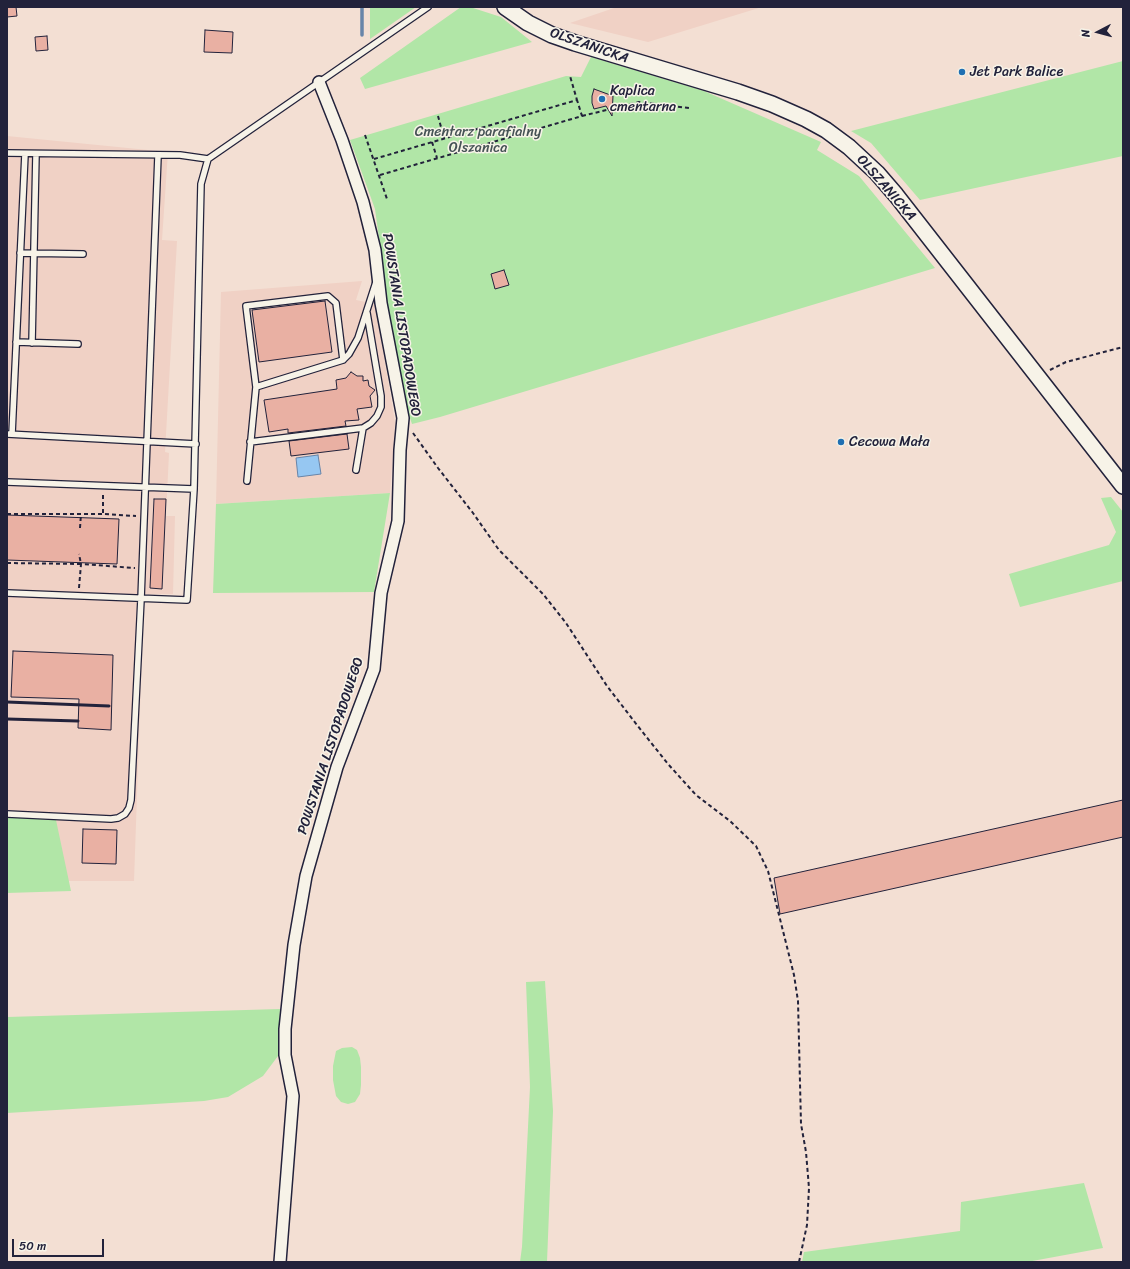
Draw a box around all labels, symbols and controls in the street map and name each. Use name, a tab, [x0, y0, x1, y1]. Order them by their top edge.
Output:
north arrow	[1078, 12, 1118, 52]
street label: OLSZANICKA	[548, 25, 630, 67]
text: N	[1076, 29, 1095, 38]
place label: Jet Park Balice	[970, 64, 1063, 80]
marker: Jet Park Balice	[957, 67, 967, 77]
place label: Kaplica cmentarna	[610, 83, 676, 116]
marker: Kaplica cmentarna	[597, 94, 607, 104]
park label: Cmentarz parafialny Olszanica	[415, 124, 541, 156]
street label: OLSZANICKA	[853, 152, 919, 224]
street label: POWSTANIA LISTOPADOWEGO	[378, 232, 424, 418]
place label: Cecowa Mała	[849, 434, 929, 450]
marker: Cecowa Mała	[836, 437, 846, 447]
street label: POWSTANIA LISTOPADOWEGO	[294, 655, 368, 837]
scale bar	[14, 1231, 106, 1257]
text: 50 m	[19, 1235, 46, 1257]

